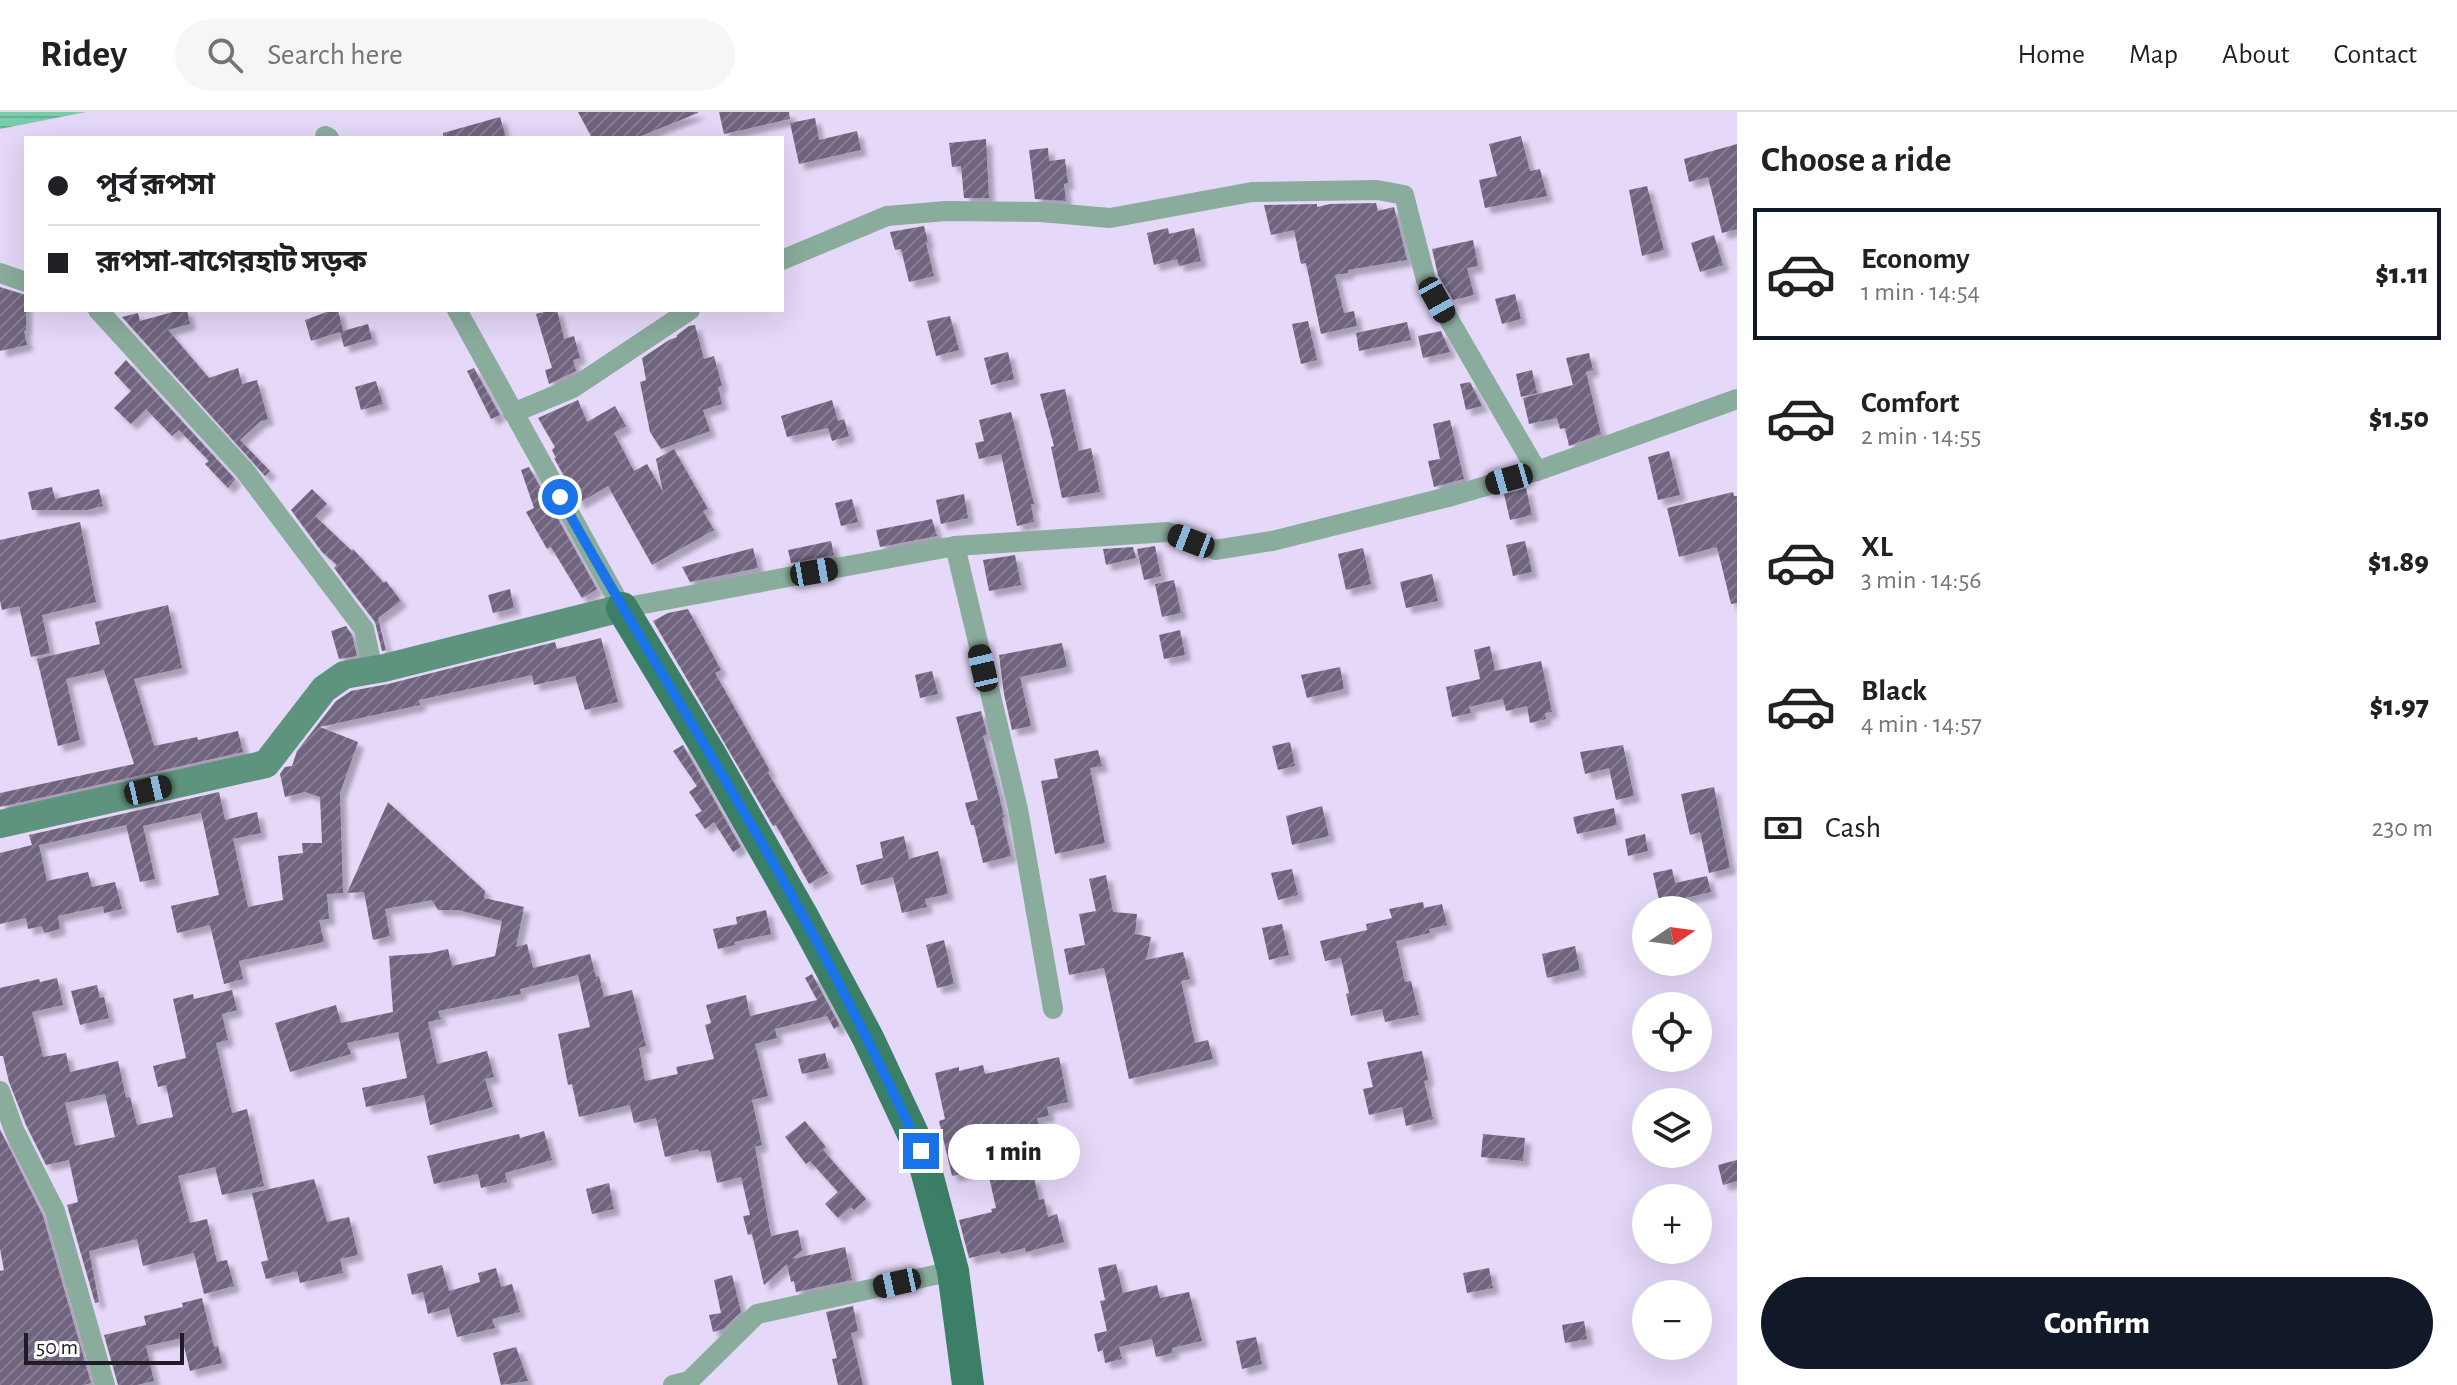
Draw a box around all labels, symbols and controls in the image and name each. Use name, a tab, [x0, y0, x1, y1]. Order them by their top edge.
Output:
search box	[175, 19, 735, 91]
icon: search	[203, 33, 247, 77]
text: Ridey	[40, 36, 127, 74]
text: Search here	[267, 40, 403, 70]
text: Home	[2018, 41, 2085, 69]
text: Map	[2129, 41, 2178, 69]
text: About	[2222, 41, 2290, 69]
text: Contact	[2334, 41, 2417, 69]
text: Choose a ride	[1761, 142, 1951, 178]
text: পূর্ব রূপসা	[96, 170, 215, 200]
icon: car	[1765, 238, 1837, 310]
text: Economy	[1861, 244, 1970, 274]
text: রূপসা-বাগেরহাট সড়ক	[96, 247, 367, 277]
text: $1.11	[2375, 259, 2429, 289]
car	[1415, 273, 1459, 327]
text: 1 min · 14:54	[1861, 279, 1980, 305]
icon: car	[1765, 382, 1837, 454]
text: Comfort	[1861, 388, 1960, 418]
text: $1.50	[2369, 403, 2429, 433]
text: 2 min · 14:55	[1861, 423, 1981, 449]
car	[1483, 461, 1535, 497]
route start	[542, 479, 578, 515]
car	[1164, 521, 1218, 561]
icon: car	[1765, 526, 1837, 598]
text: XL	[1861, 532, 1893, 562]
text: $1.89	[2368, 547, 2429, 577]
car	[788, 556, 840, 588]
text: 3 min · 14:56	[1861, 567, 1982, 593]
car	[966, 642, 1000, 694]
icon: car	[1765, 670, 1837, 742]
text: Black	[1861, 676, 1927, 706]
text: $1.97	[2370, 691, 2429, 721]
text: 4 min · 14:57	[1861, 711, 1982, 737]
car	[122, 773, 174, 807]
icon: cash	[1761, 806, 1805, 850]
text: Cash	[1825, 813, 1881, 843]
text: 230 m	[2372, 815, 2433, 841]
north arrow	[1632, 896, 1712, 976]
map controls	[1632, 896, 1712, 1360]
button: locate	[1632, 992, 1712, 1072]
button: layers	[1632, 1088, 1712, 1168]
callout: 1 min	[949, 1123, 1081, 1179]
route end	[903, 1133, 939, 1169]
text: 1 min	[986, 1139, 1042, 1165]
button: +	[1632, 1184, 1712, 1264]
car	[871, 1266, 923, 1300]
button: Confirm	[1761, 1277, 2433, 1369]
button: −	[1632, 1280, 1712, 1360]
scale bar	[24, 1329, 184, 1365]
text: 50 m	[36, 1336, 78, 1358]

